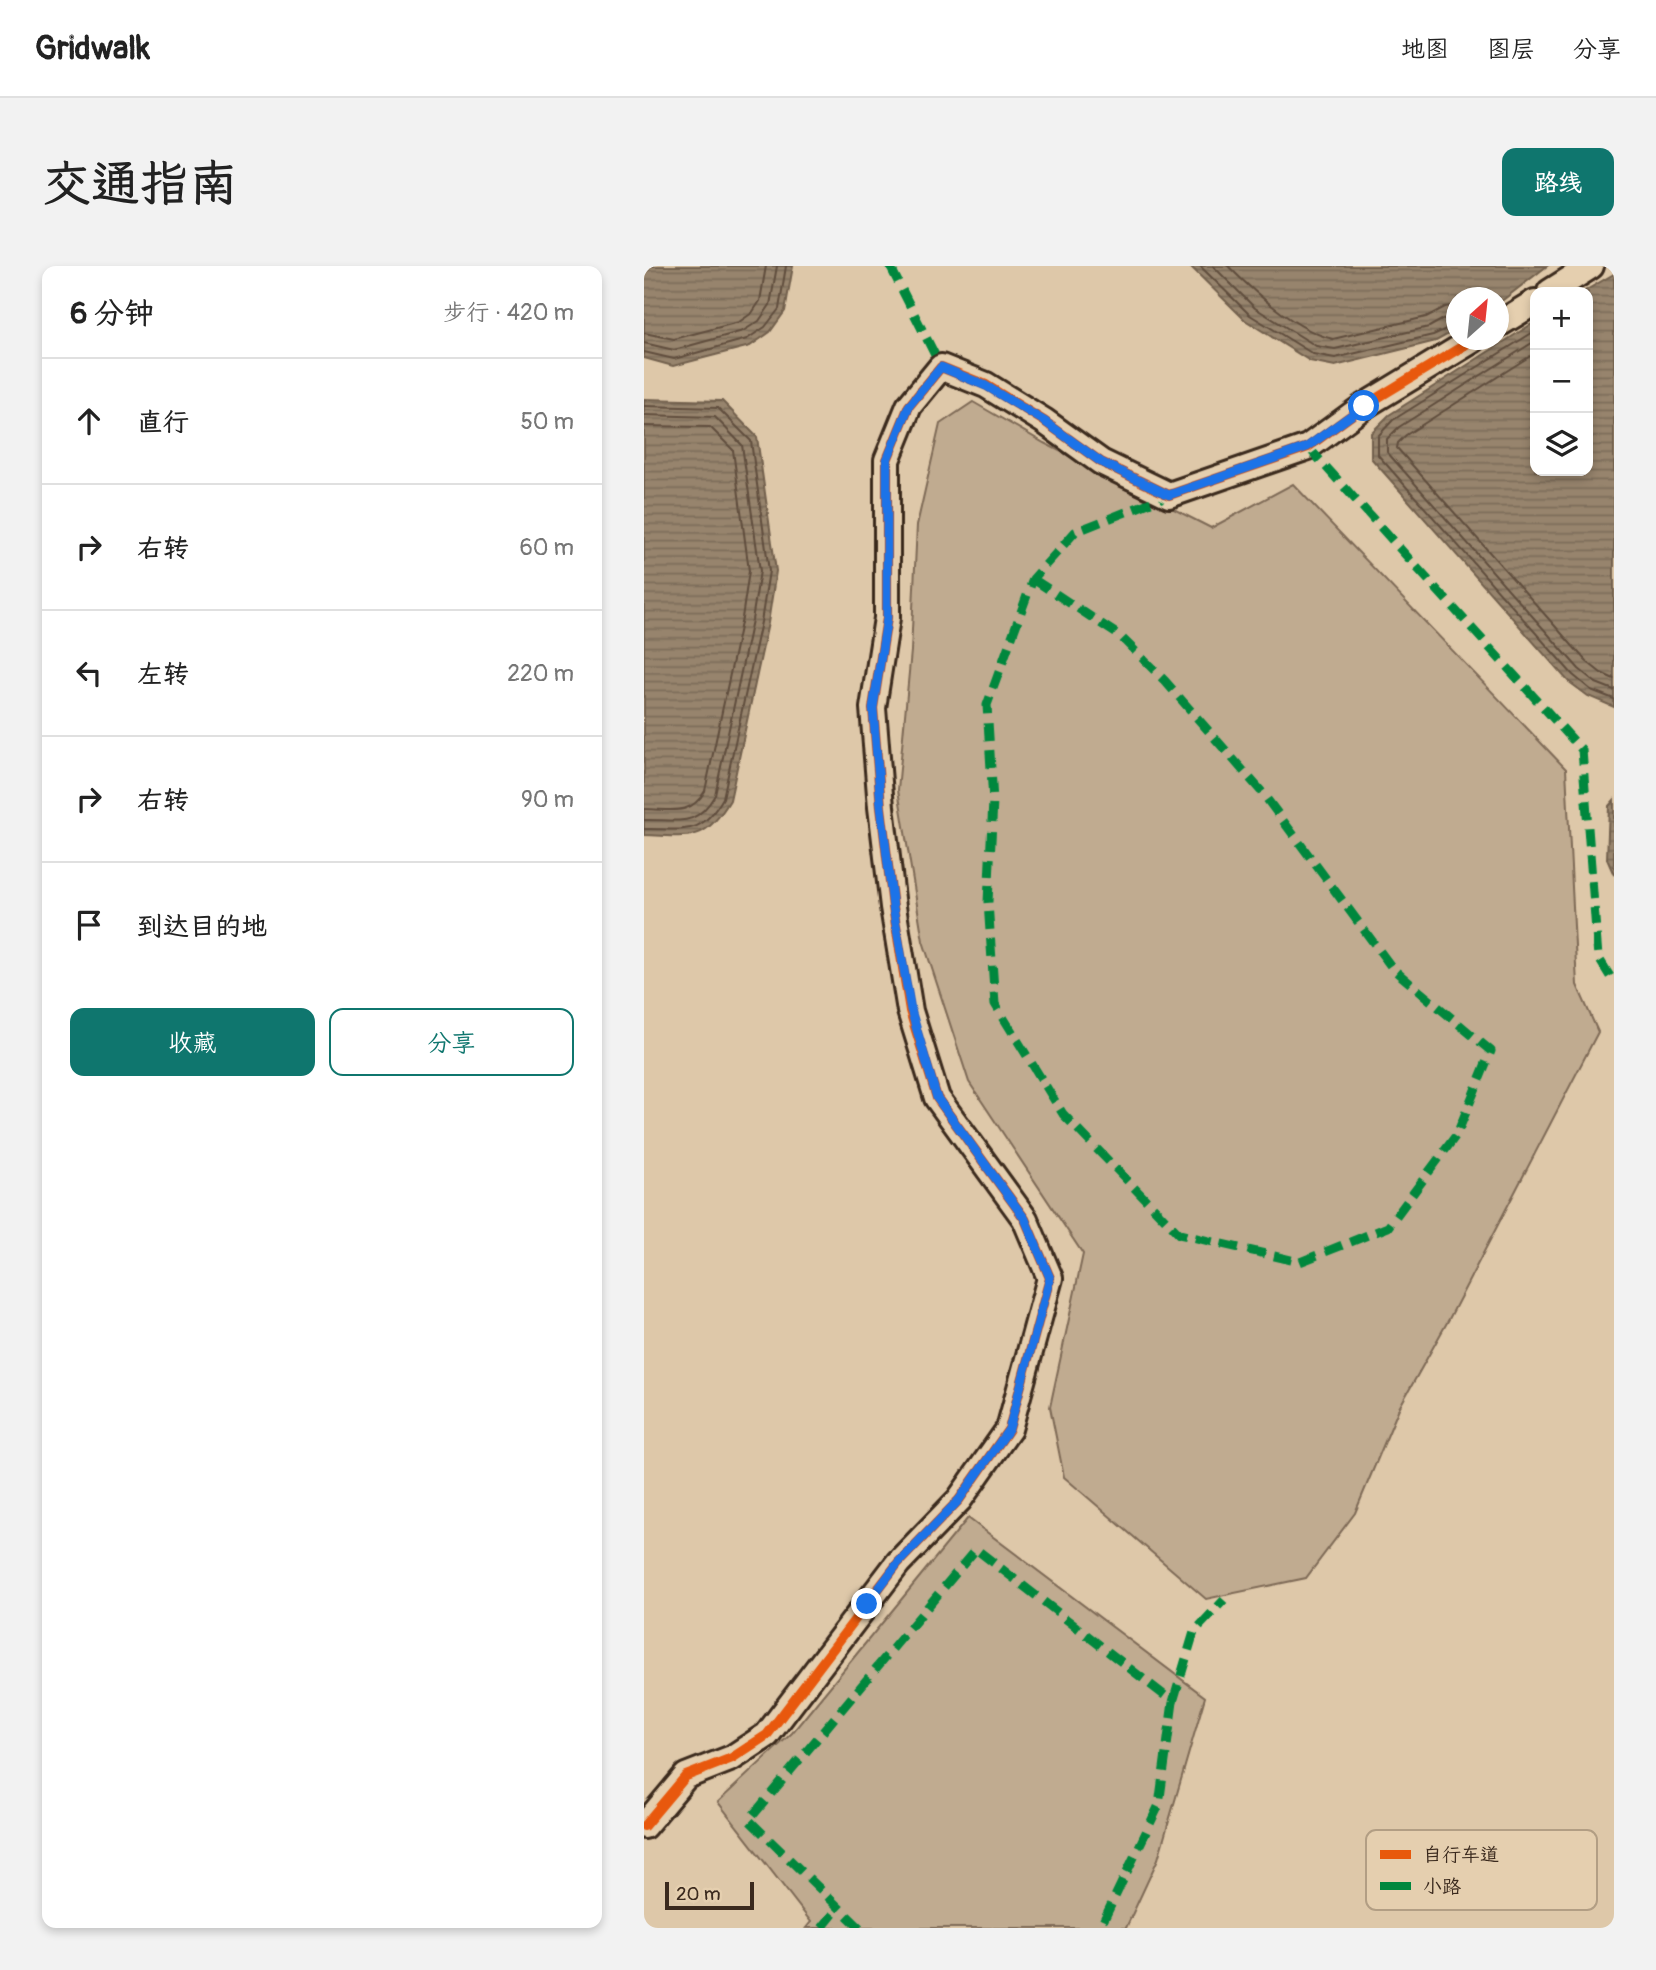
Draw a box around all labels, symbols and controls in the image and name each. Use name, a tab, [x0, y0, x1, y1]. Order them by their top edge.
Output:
text: Gridwalk	[35, 28, 150, 69]
text: 地图	[1401, 35, 1449, 64]
text: 图层	[1487, 35, 1535, 64]
text: 分享	[1573, 35, 1621, 64]
button: 路线	[1502, 148, 1614, 216]
text: 交通指南	[42, 154, 238, 215]
north arrow	[1446, 287, 1509, 350]
map controls	[1530, 287, 1593, 476]
button: +	[1530, 287, 1593, 350]
text: 6 分钟	[70, 295, 154, 332]
text: 步行 · 420 m	[443, 298, 574, 327]
button: −	[1530, 350, 1593, 413]
route start	[1348, 390, 1379, 421]
icon: ahead	[70, 402, 108, 440]
text: 直行	[137, 407, 189, 439]
text: 50 m	[520, 407, 574, 436]
button: layers	[1530, 413, 1593, 476]
icon: right	[70, 528, 108, 566]
text: 右转	[137, 533, 189, 565]
text: 60 m	[519, 533, 574, 562]
icon: left	[70, 654, 108, 692]
text: 左转	[137, 659, 189, 691]
text: 220 m	[507, 659, 574, 688]
icon: right	[70, 780, 108, 818]
text: 右转	[137, 785, 189, 817]
text: 90 m	[521, 785, 574, 814]
icon: arrive	[70, 906, 108, 944]
text: 到达目的地	[137, 911, 267, 943]
button: 收藏	[70, 1008, 315, 1076]
button: 分享	[329, 1008, 574, 1076]
route end	[851, 1588, 882, 1619]
legend	[1366, 1830, 1597, 1910]
text: 自行车道	[1423, 1843, 1499, 1867]
text: 小路	[1423, 1875, 1461, 1899]
scale bar	[665, 1879, 754, 1911]
text: 20 m	[676, 1882, 721, 1906]

